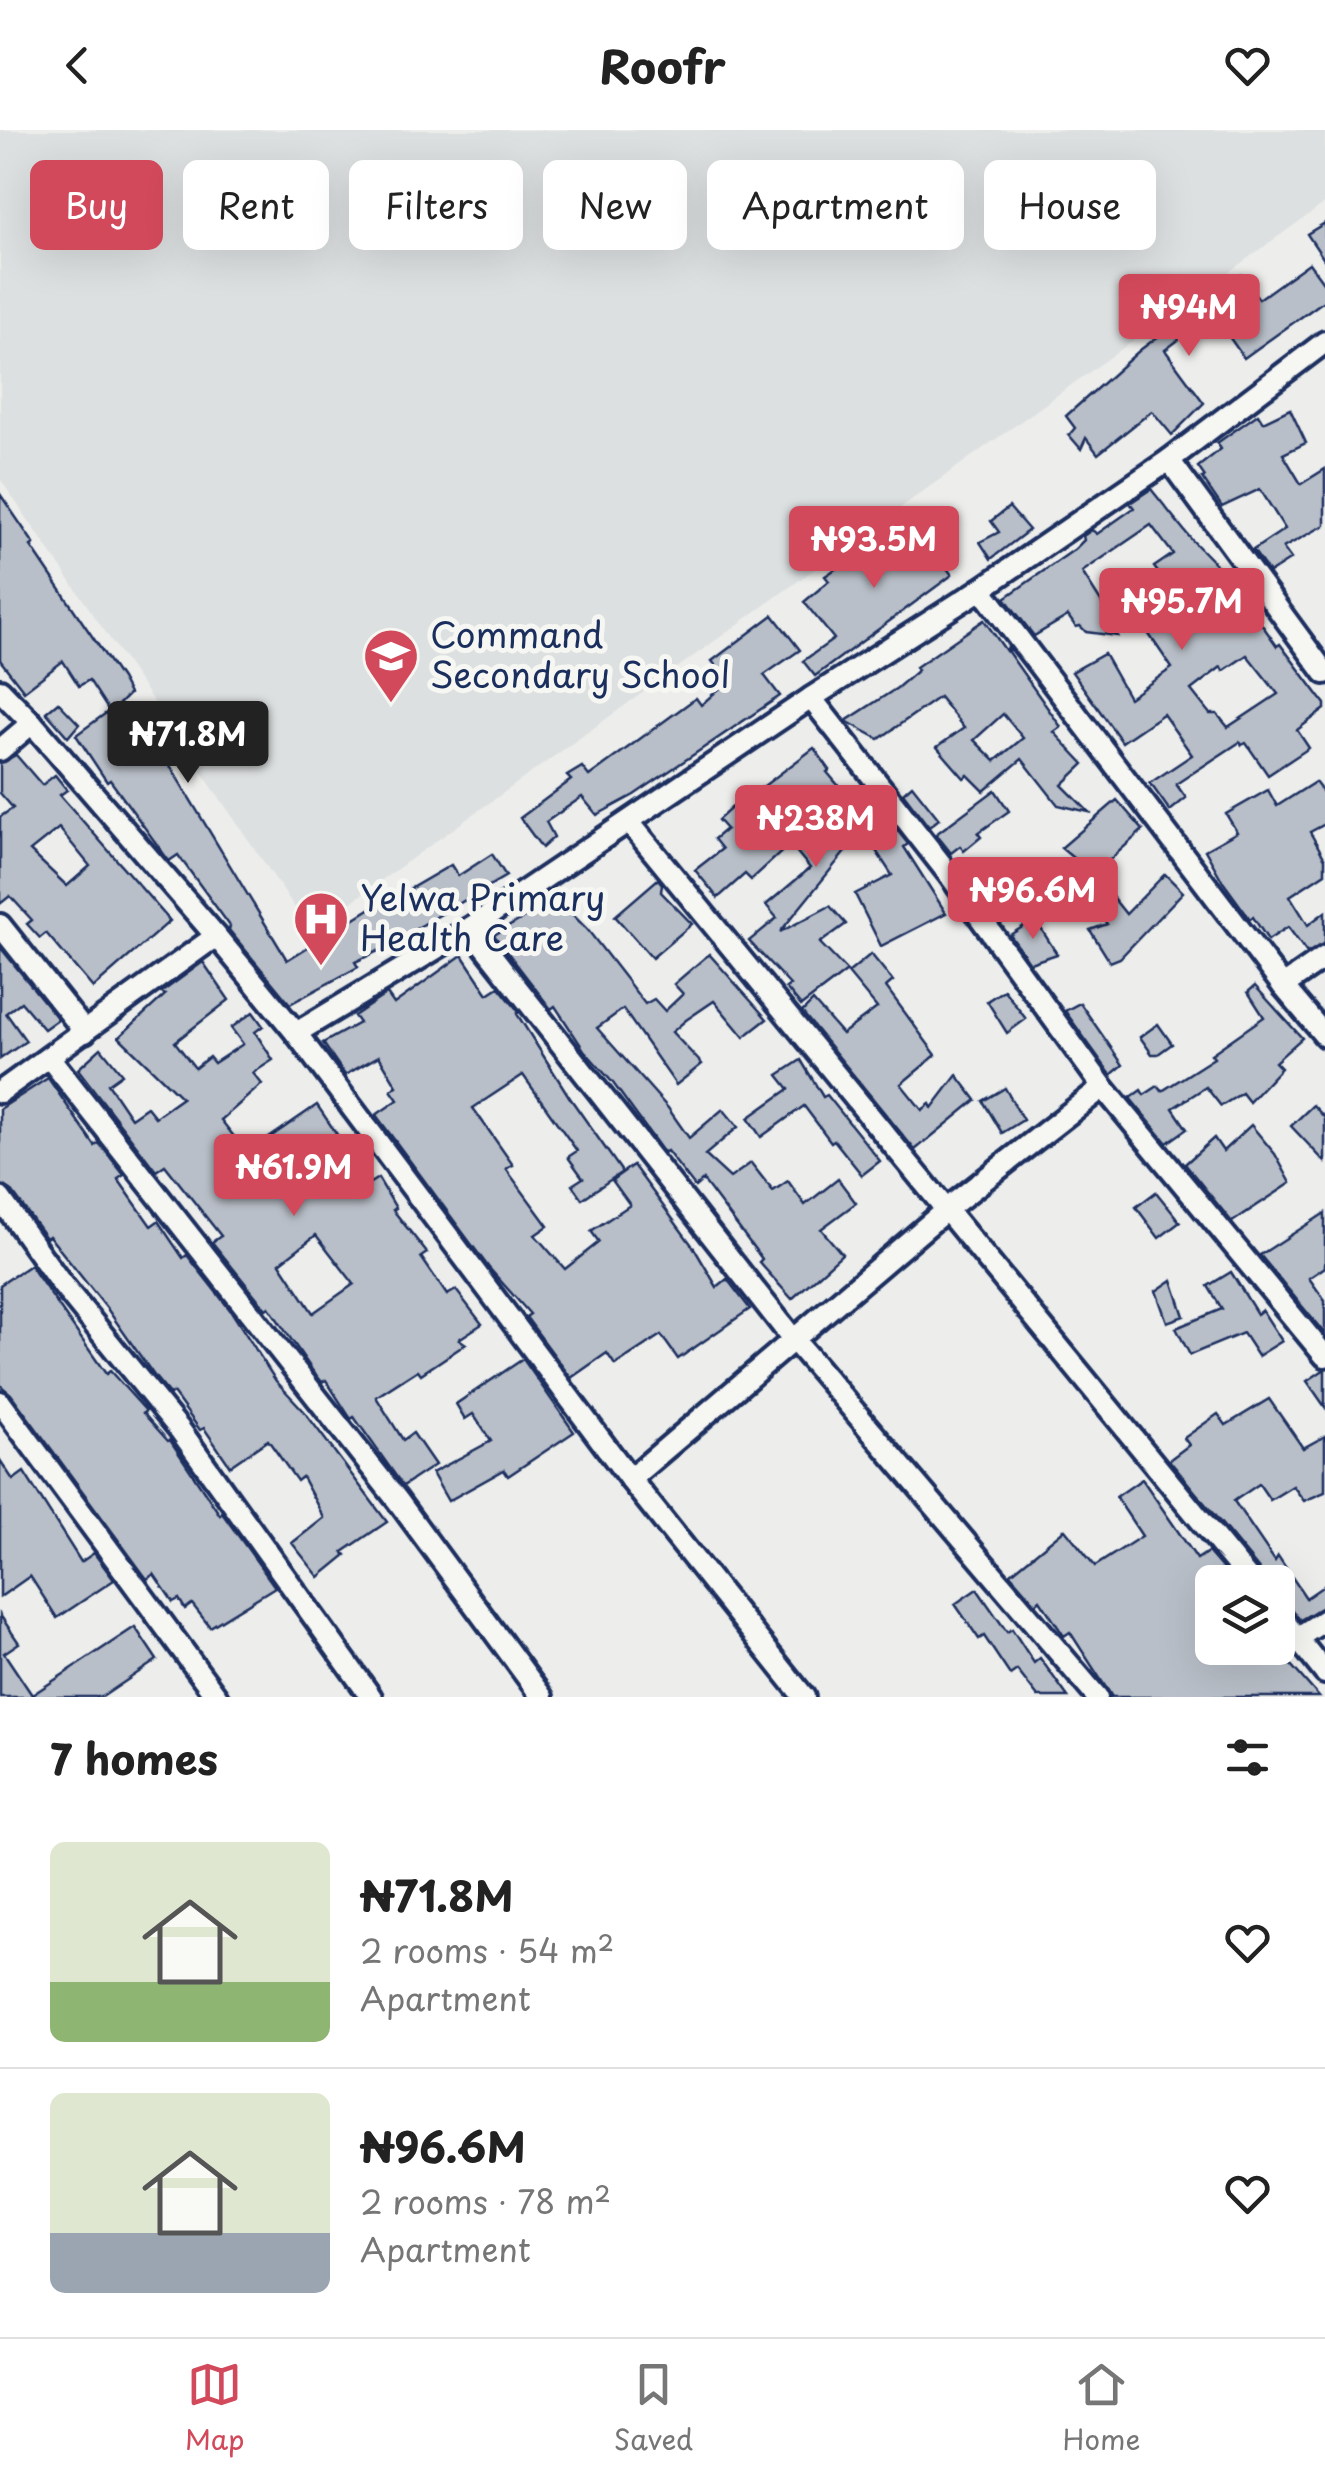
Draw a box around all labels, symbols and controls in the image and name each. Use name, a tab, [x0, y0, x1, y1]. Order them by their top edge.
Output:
text: Roofr	[599, 31, 726, 99]
icon: back	[50, 38, 105, 93]
icon: heart	[1220, 38, 1275, 93]
chip: Buy	[30, 160, 163, 250]
chip: Rent	[183, 160, 329, 250]
chip: Filters	[349, 160, 523, 250]
chip: New	[543, 160, 687, 250]
chip: Apartment	[707, 160, 964, 250]
chip: House	[984, 160, 1156, 250]
pin: ₦94M	[1130, 274, 1248, 359]
text: ₦94M	[1141, 282, 1237, 330]
pin: ₦93.5M	[793, 506, 955, 591]
text: ₦93.5M	[811, 514, 937, 562]
pin: ₦95.7M	[1101, 568, 1263, 653]
text: ₦95.7M	[1121, 576, 1243, 624]
place label: Command Secondary School	[430, 607, 730, 700]
school or university icon: Command Secondary School	[361, 626, 421, 705]
pin: ₦71.8M	[107, 701, 269, 786]
text: ₦71.8M	[129, 709, 247, 757]
pin: ₦238M	[746, 785, 886, 870]
text: ₦238M	[757, 793, 875, 841]
pin: ₦96.6M	[952, 857, 1114, 942]
text: ₦96.6M	[970, 865, 1096, 913]
place label: Yelwa Primary Health Care	[360, 870, 605, 963]
hospital icon: Yelwa Primary Health Care	[291, 889, 351, 968]
pin: ₦61.9M	[213, 1134, 375, 1219]
text: ₦61.9M	[236, 1142, 352, 1190]
map controls	[1195, 1565, 1295, 1665]
button: layers	[1195, 1565, 1295, 1665]
text: 7 homes	[50, 1726, 218, 1789]
icon: filters	[1220, 1730, 1275, 1785]
text: ₦71.8M	[360, 1863, 514, 1926]
icon: home	[130, 1882, 250, 2002]
icon: heart	[1220, 1915, 1275, 1970]
text: 2 rooms · 54 m²	[360, 1926, 614, 1974]
text: Apartment	[360, 1974, 531, 2022]
text: ₦96.6M	[360, 2114, 526, 2177]
icon: home	[130, 2133, 250, 2253]
icon: heart	[1220, 2166, 1275, 2221]
text: 2 rooms · 78 m²	[360, 2177, 611, 2225]
text: Apartment	[360, 2225, 531, 2273]
tab: Map	[185, 2357, 244, 2460]
tab: Saved	[614, 2357, 693, 2460]
tab: Home	[1062, 2357, 1140, 2460]

